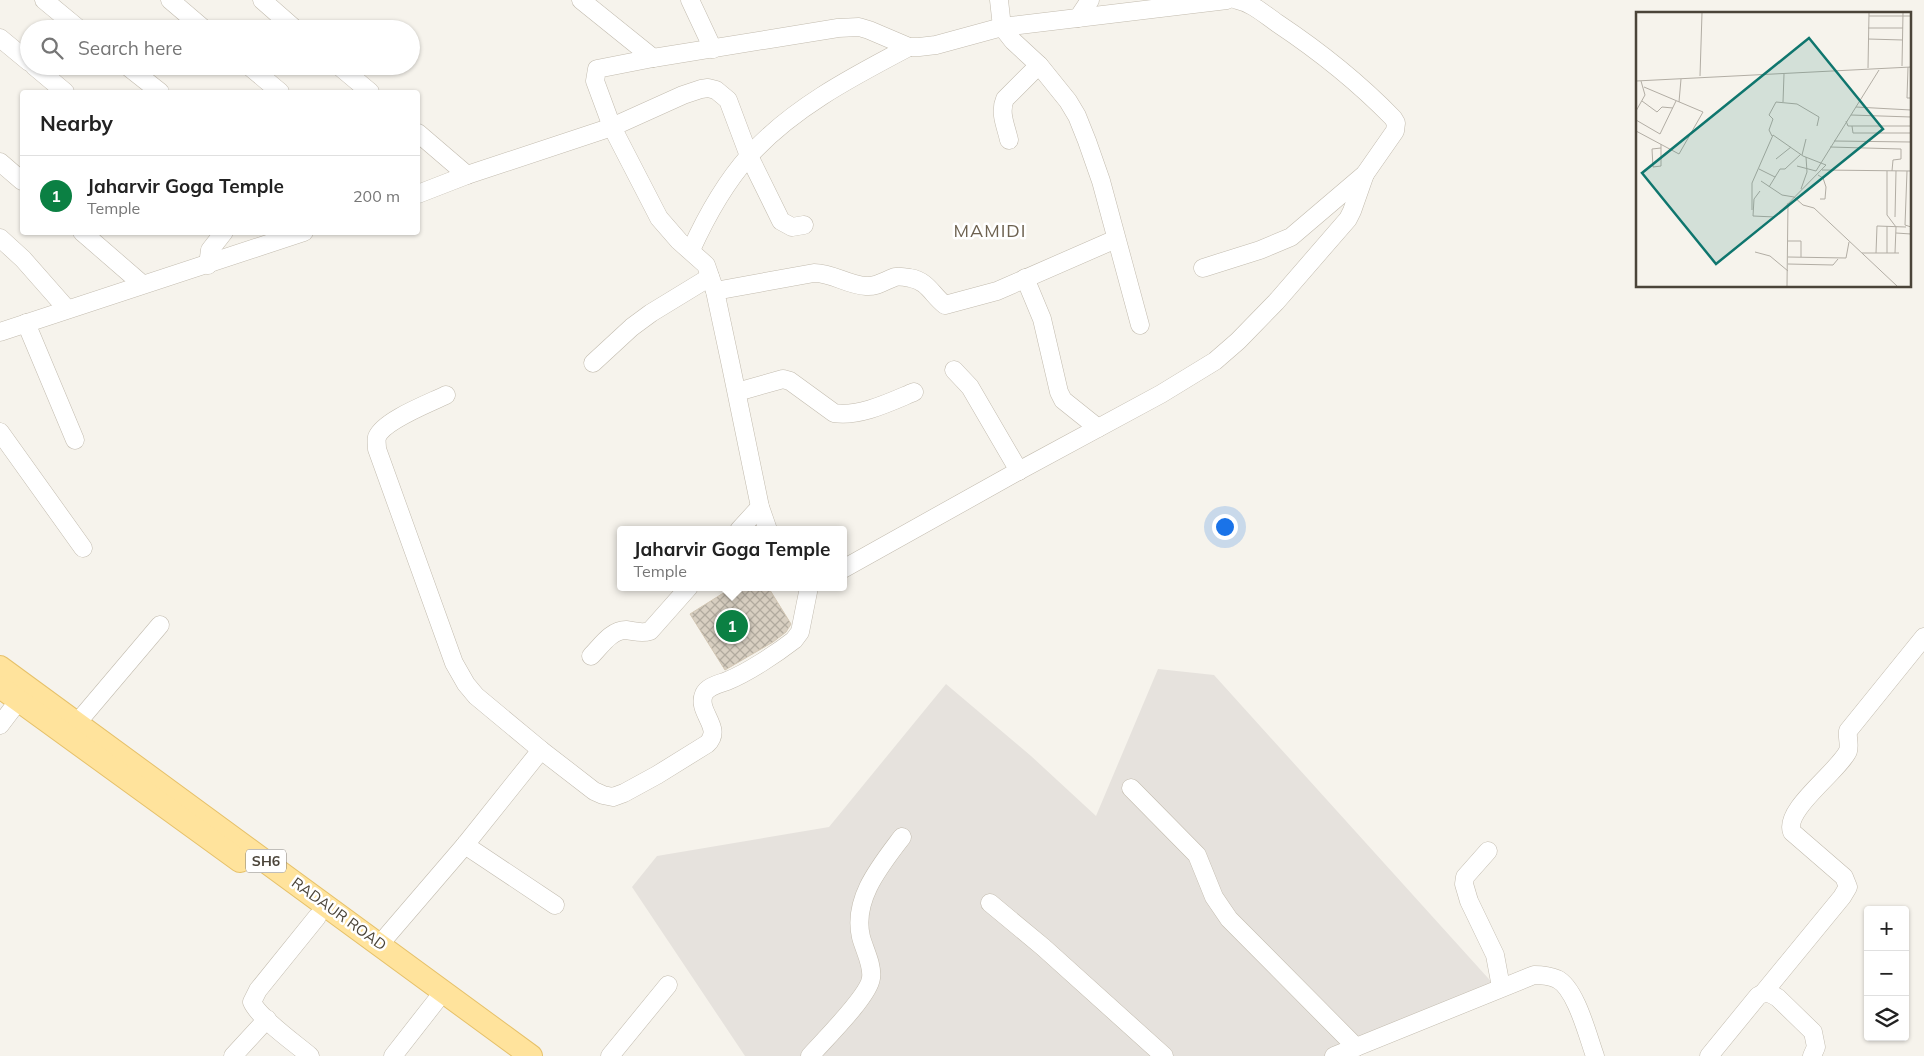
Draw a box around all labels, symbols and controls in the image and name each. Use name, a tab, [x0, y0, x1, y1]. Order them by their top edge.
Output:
inset map	[1636, 12, 1912, 288]
search box	[20, 20, 420, 75]
icon: search	[38, 34, 66, 62]
text: Search here	[78, 36, 182, 60]
text: Nearby	[40, 110, 113, 136]
text: Jaharvir Goga Temple	[87, 174, 284, 198]
text: 1	[51, 186, 61, 206]
text: 200 m	[353, 186, 400, 206]
text: Temple	[87, 198, 140, 218]
district label: MAMIDI	[954, 219, 1026, 242]
your location	[1212, 514, 1238, 540]
popup	[617, 526, 847, 591]
text: Jaharvir Goga Temple	[634, 537, 830, 561]
text: Temple	[634, 561, 687, 581]
pin: 1	[716, 607, 748, 645]
road number: SH6	[246, 849, 286, 872]
street label: RADAUR ROAD	[288, 873, 390, 954]
map controls	[1864, 906, 1909, 1041]
button: +	[1864, 906, 1909, 951]
button: −	[1864, 951, 1909, 996]
button: layers	[1864, 996, 1909, 1041]

